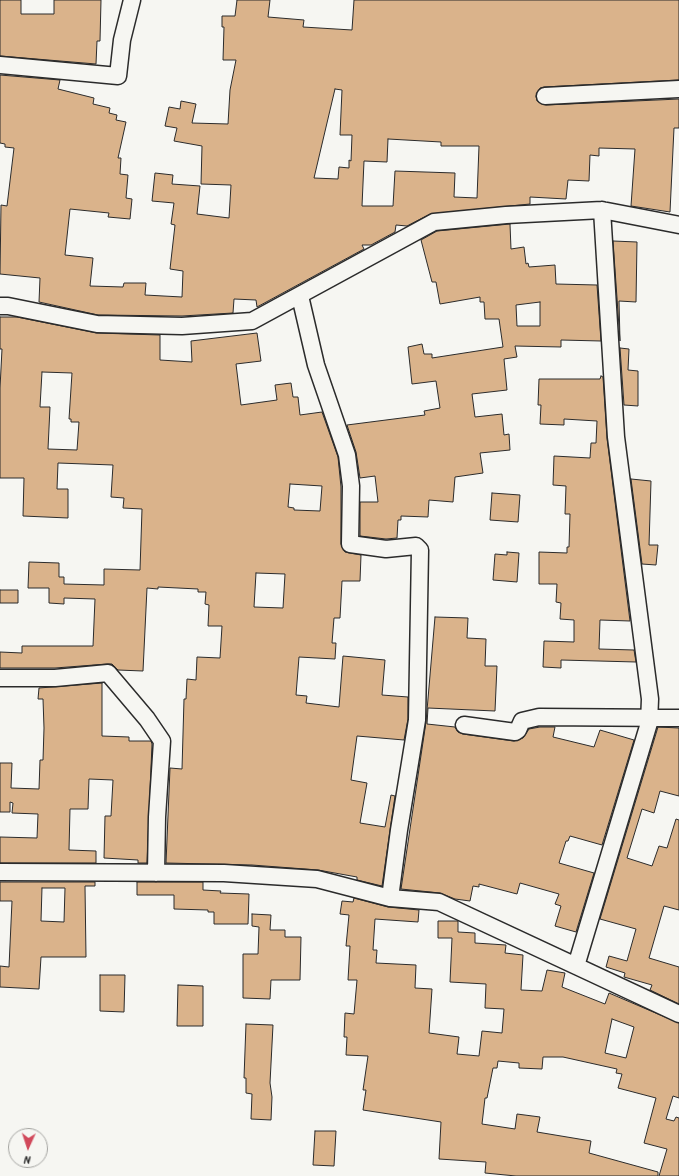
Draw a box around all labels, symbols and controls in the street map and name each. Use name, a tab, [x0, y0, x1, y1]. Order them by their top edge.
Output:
north arrow	[8, 1128, 48, 1168]
text: N	[23, 1150, 31, 1168]

